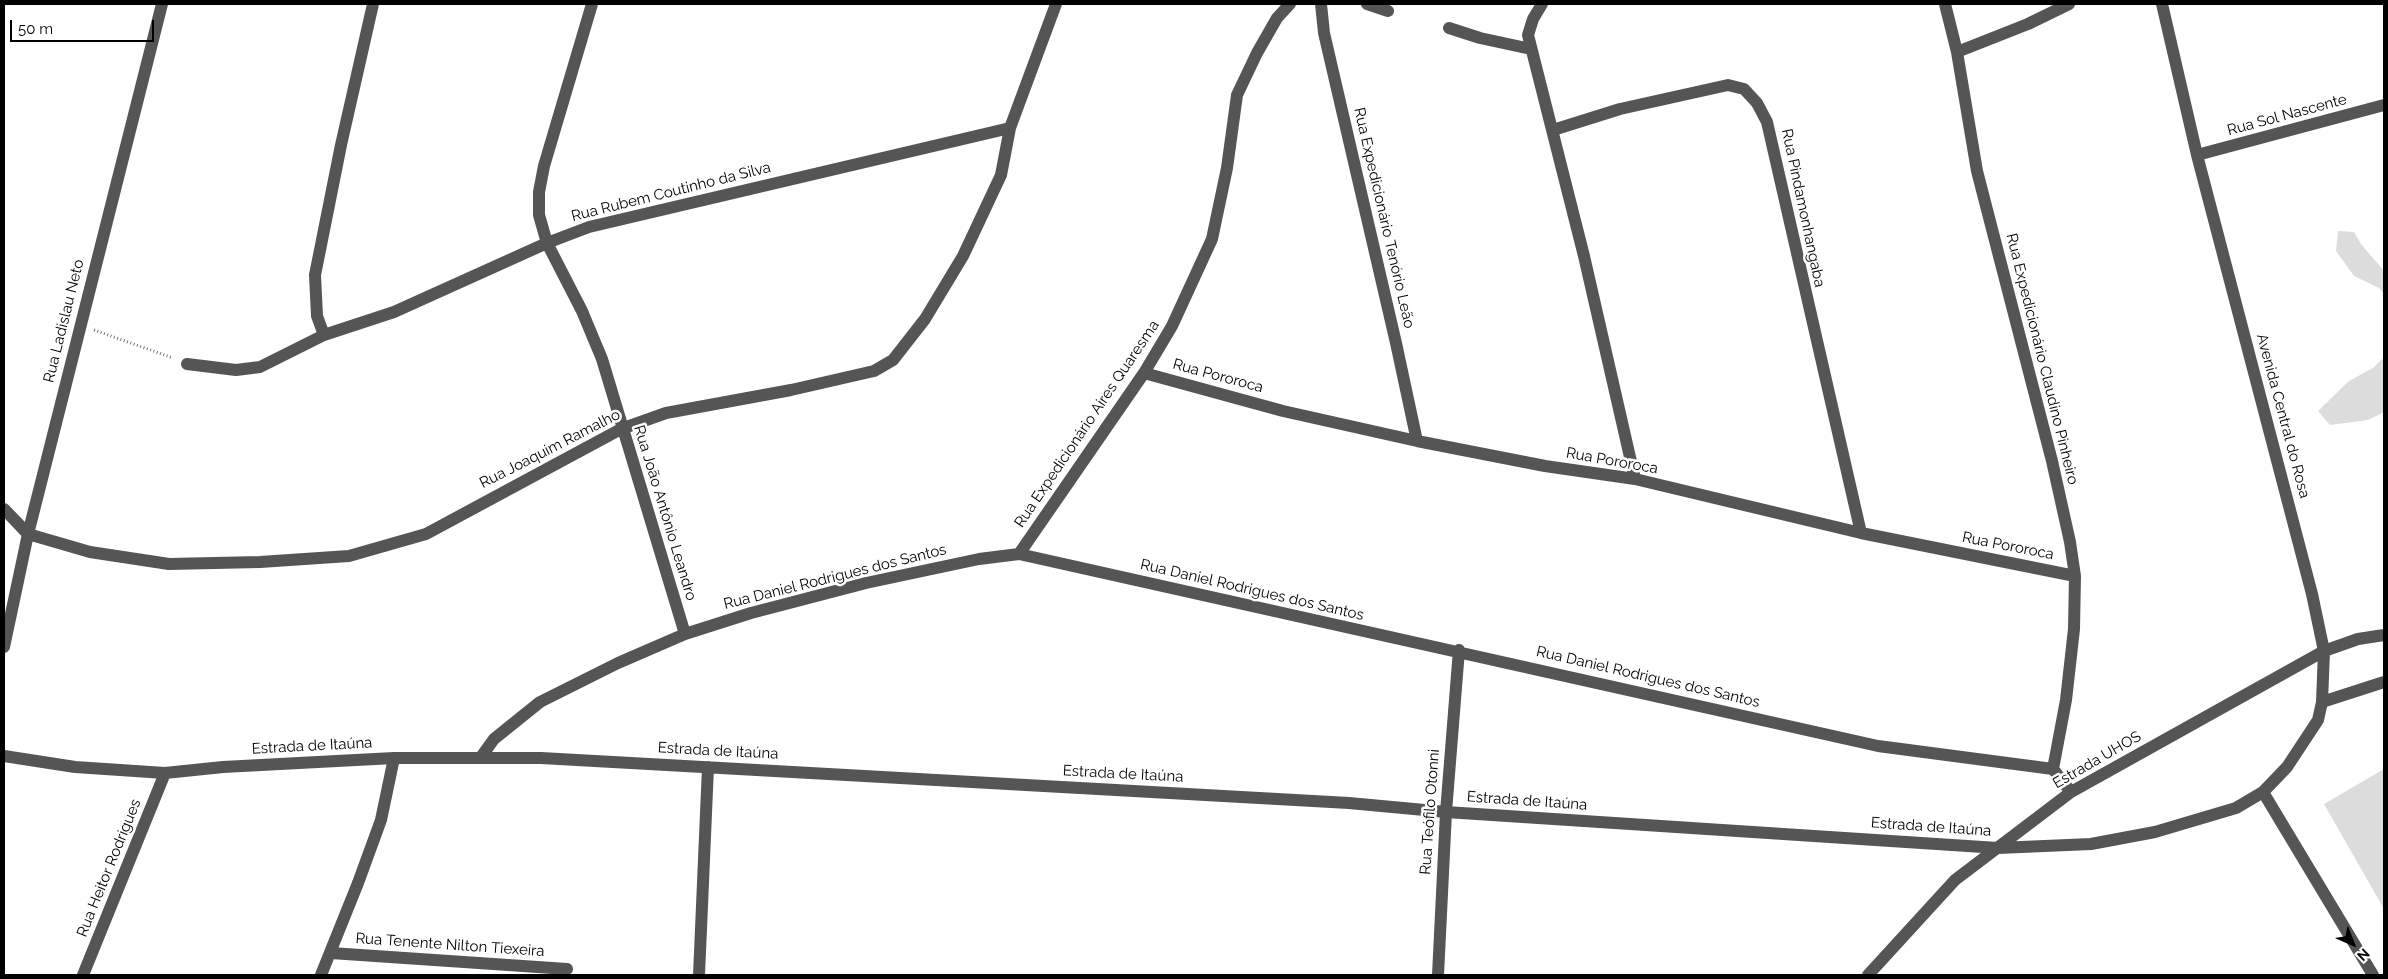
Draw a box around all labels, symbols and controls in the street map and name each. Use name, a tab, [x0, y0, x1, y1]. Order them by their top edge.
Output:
scale bar	[12, 10, 156, 42]
text: 50 m	[18, 20, 53, 38]
street label: Rua Sol Nascente	[2225, 90, 2349, 140]
street label: Rua Expedicionário Tenório Leão	[1350, 106, 1418, 330]
street label: Rua Pindamonhangaba	[1777, 127, 1829, 289]
street label: Rua Rubem Coutinho da Silva	[569, 158, 773, 226]
street label: Rua Expedicionário Claudino Pinheiro	[2002, 232, 2082, 486]
street label: Rua Ladislau Neto	[40, 258, 88, 384]
street label: Rua Expedicionário Aires Quaresma	[1011, 317, 1163, 531]
street label: Avenida Central do Rosa	[2252, 332, 2314, 500]
street label: Rua Pororoca	[1171, 355, 1265, 397]
street label: Rua Joaquim Ramalho	[477, 406, 623, 492]
street label: Rua João Antônio Leandro	[630, 423, 700, 603]
street label: Rua Pororoca	[1565, 444, 1659, 478]
street label: Rua Pororoca	[1961, 528, 2055, 564]
street label: Rua Daniel Rodrigues dos Santos	[722, 541, 948, 613]
street label: Rua Daniel Rodrigues dos Santos	[1138, 555, 1366, 625]
street label: Rua Daniel Rodrigues dos Santos	[1534, 642, 1762, 712]
street label: Estrada UHOS	[2050, 727, 2144, 793]
street label: Estrada de Itaúna	[251, 734, 373, 758]
street label: Estrada de Itaúna	[657, 739, 779, 763]
street label: Rua Teófilo Otonni	[1417, 749, 1443, 875]
street label: Estrada de Itaúna	[1062, 762, 1184, 786]
street label: Estrada de Itaúna	[1466, 788, 1588, 814]
street label: Rua Heitor Rodrigues	[73, 796, 145, 940]
street label: Estrada de Itaúna	[1870, 814, 1992, 840]
north arrow	[2328, 919, 2378, 969]
street label: Rua Tenente Nilton Tiexeira	[355, 929, 545, 961]
text: N	[2354, 945, 2373, 964]

